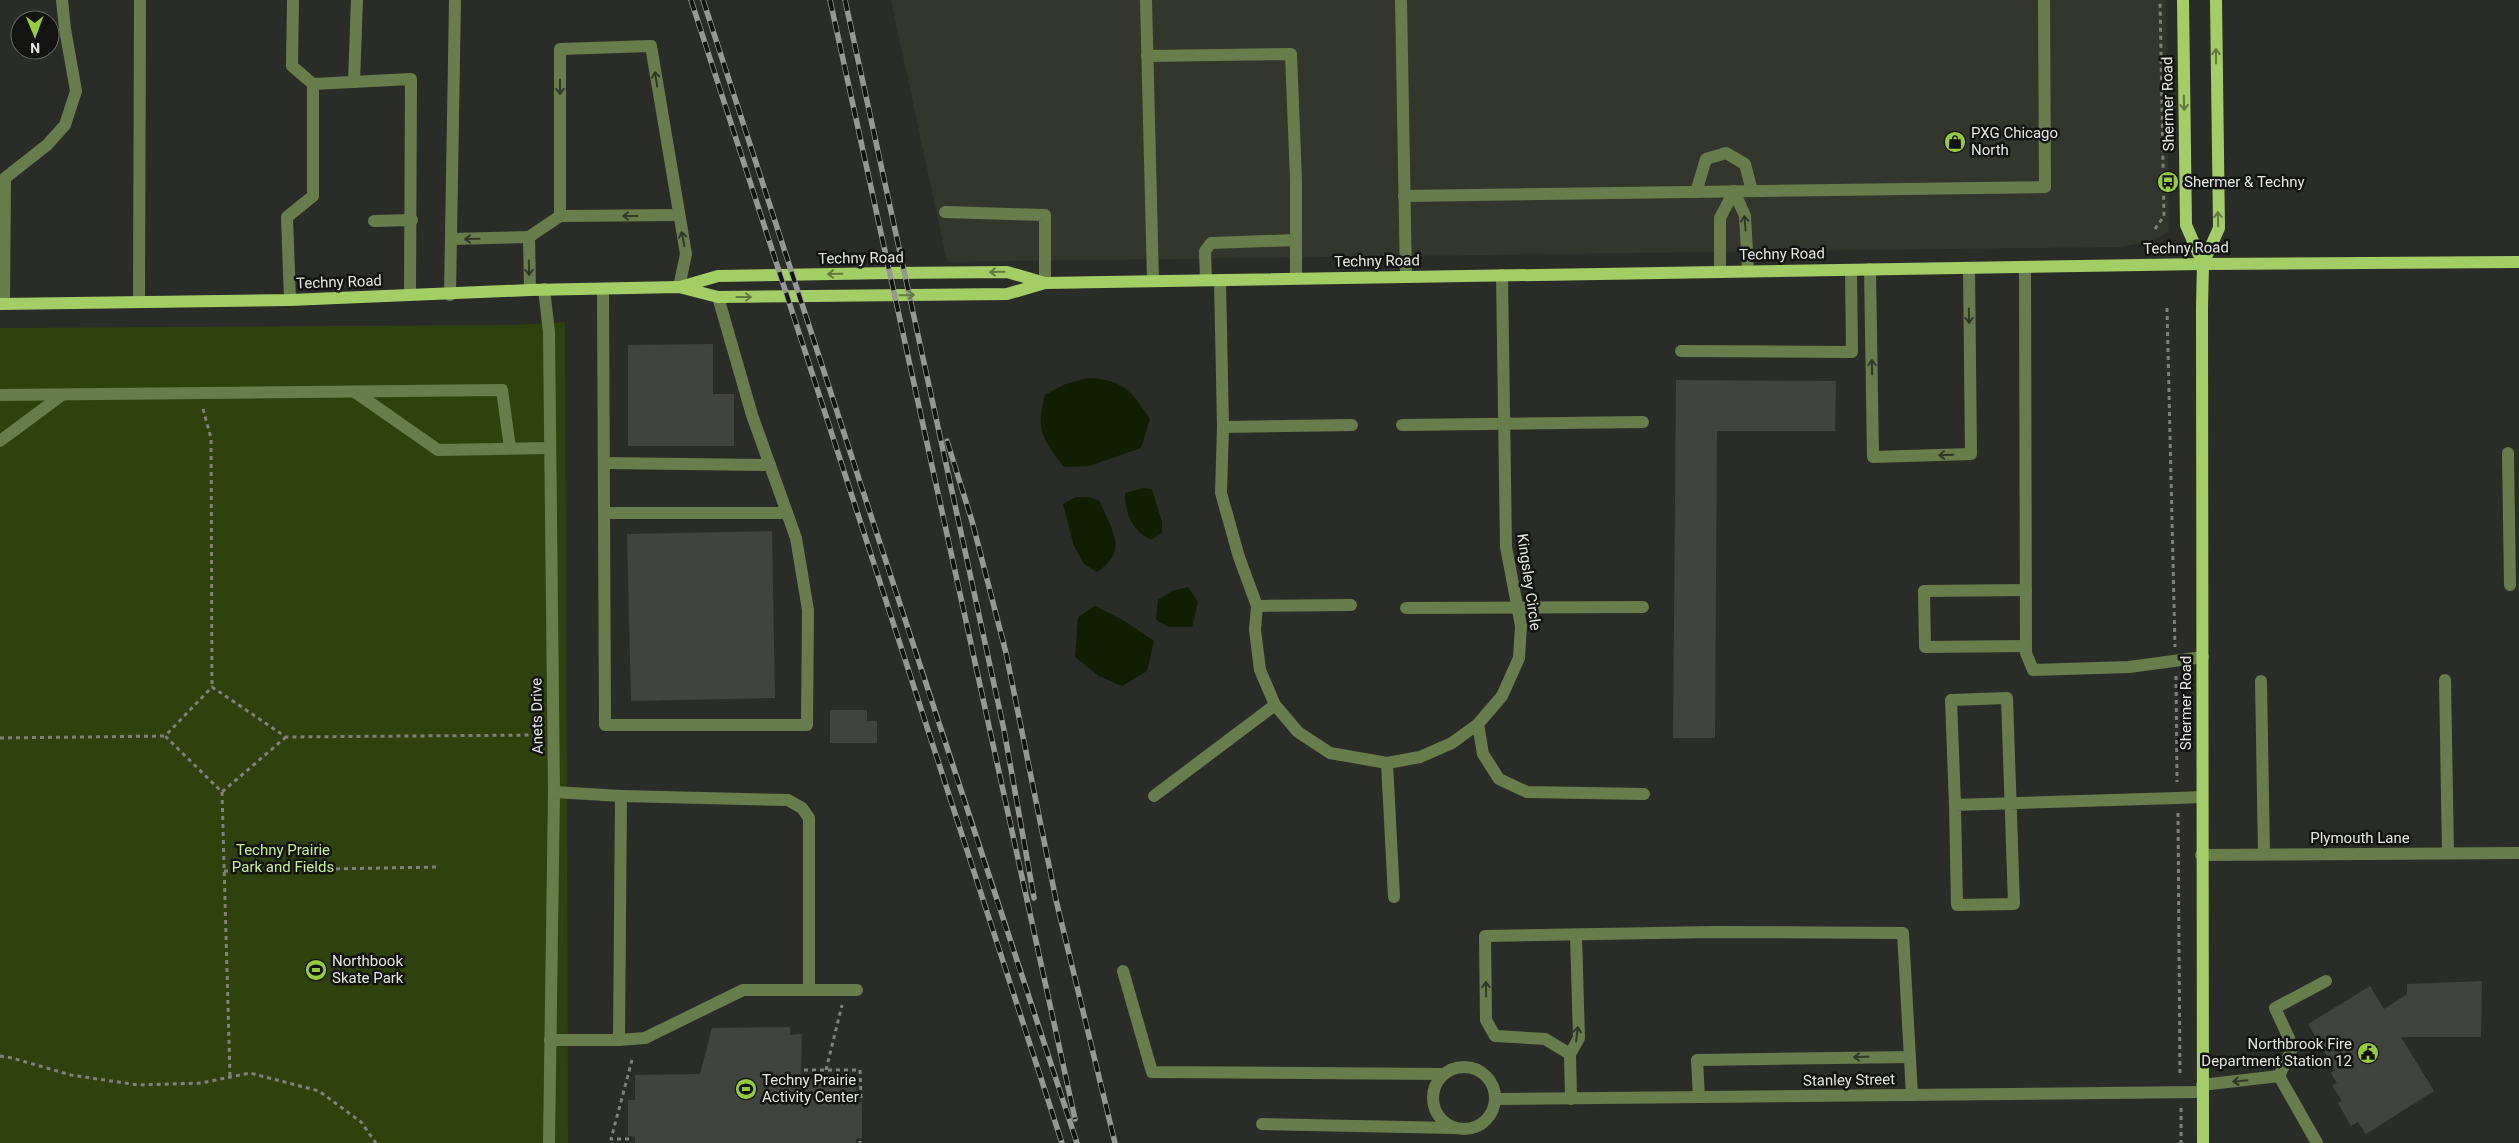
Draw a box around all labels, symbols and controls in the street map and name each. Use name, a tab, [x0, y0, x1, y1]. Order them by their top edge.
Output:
north arrow	[10, 10, 60, 60]
text: N	[30, 40, 40, 56]
one-way arrow	[2211, 49, 2221, 65]
street label: Shermer Road	[2158, 57, 2178, 151]
one-way arrow	[651, 72, 661, 88]
one-way arrow	[555, 78, 565, 95]
one-way arrow	[2179, 94, 2189, 111]
place label: PXG Chicago North	[1971, 124, 2058, 159]
shop icon: PXG Chicago North	[1943, 130, 1967, 154]
bus stop icon: Shermer & Techny	[2156, 170, 2180, 194]
place label: Shermer & Techny	[2184, 173, 2305, 191]
one-way arrow	[622, 211, 638, 220]
one-way arrow	[2214, 211, 2223, 227]
one-way arrow	[1740, 215, 1750, 231]
one-way arrow	[678, 232, 687, 248]
one-way arrow	[465, 234, 481, 243]
street label: Techny Road	[2143, 238, 2229, 258]
street label: Techny Road	[1739, 244, 1825, 264]
street label: Techny Road	[818, 248, 904, 268]
street label: Techny Road	[1334, 251, 1420, 271]
one-way arrow	[525, 259, 534, 275]
one-way arrow	[989, 267, 1006, 277]
one-way arrow	[827, 269, 843, 279]
street label: Techny Road	[296, 272, 382, 292]
one-way arrow	[898, 290, 914, 300]
one-way arrow	[736, 292, 752, 302]
one-way arrow	[1964, 308, 1974, 324]
one-way arrow	[1867, 359, 1876, 375]
one-way arrow	[1938, 450, 1954, 459]
street label: Kingsley Circle	[1513, 532, 1545, 632]
street label: Shermer Road	[2177, 656, 2195, 750]
street label: Anets Drive	[527, 678, 547, 754]
street label: Plymouth Lane	[2310, 829, 2410, 847]
park label: Techny Prairie Park and Fields	[232, 841, 334, 876]
place label: Northbook Skate Park	[332, 952, 404, 987]
sports icon: Northbook Skate Park	[304, 958, 328, 982]
one-way arrow	[1481, 982, 1491, 998]
one-way arrow	[1572, 1027, 1582, 1043]
place label: Northbrook Fire Department Station 12	[2201, 1035, 2352, 1070]
public building icon: Northbrook Fire Department Station 12	[2356, 1041, 2380, 1065]
one-way arrow	[1854, 1053, 1870, 1062]
street label: Stanley Street	[1803, 1070, 1895, 1090]
place label: Techny Prairie Activity Center	[762, 1071, 859, 1106]
one-way arrow	[2233, 1076, 2249, 1086]
sports icon: Techny Prairie Activity Center	[734, 1077, 758, 1101]

